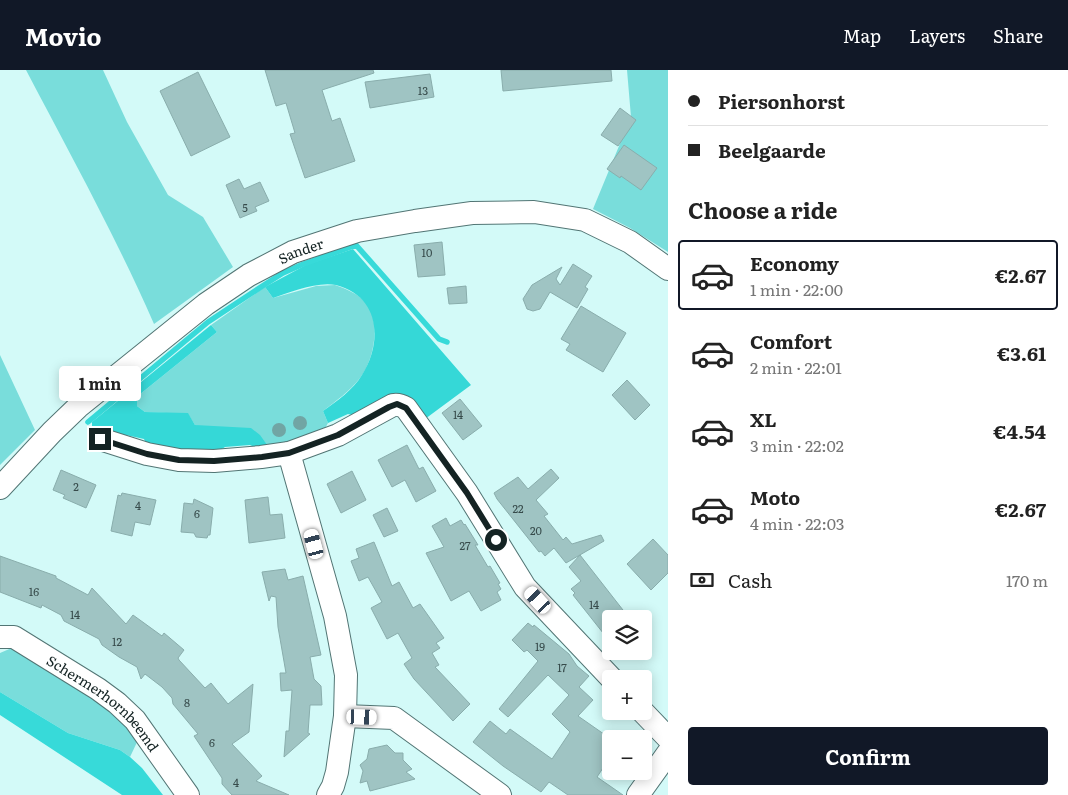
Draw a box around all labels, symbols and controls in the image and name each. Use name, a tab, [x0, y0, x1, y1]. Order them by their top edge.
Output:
text: Movio	[25, 18, 102, 53]
text: Map	[843, 22, 881, 49]
text: Layers	[909, 22, 965, 49]
text: Share	[993, 22, 1043, 49]
house number: 13	[418, 82, 428, 98]
text: Piersonhorst	[718, 87, 845, 115]
text: Beelgaarde	[718, 136, 826, 164]
text: Choose a ride	[688, 193, 837, 226]
house number: 5	[242, 199, 248, 215]
street label: Sander	[274, 233, 326, 268]
house number: 10	[422, 244, 432, 260]
text: Economy	[750, 249, 839, 277]
icon: car	[690, 253, 735, 298]
text: €2.67	[995, 261, 1046, 289]
text: 1 min · 22:00	[750, 277, 843, 301]
text: Comfort	[750, 327, 832, 355]
icon: car	[690, 331, 735, 376]
text: €3.61	[997, 339, 1046, 367]
text: 2 min · 22:01	[750, 355, 842, 379]
callout: 1 min	[59, 366, 141, 402]
text: 1 min	[79, 371, 121, 395]
text: XL	[750, 405, 777, 433]
house number: 14	[453, 406, 463, 422]
icon: car	[690, 409, 735, 454]
text: €4.54	[993, 417, 1046, 445]
route end	[89, 428, 111, 450]
text: 3 min · 22:02	[750, 433, 844, 457]
house number: 2	[73, 478, 79, 494]
text: Moto	[750, 483, 800, 511]
icon: car	[690, 487, 735, 532]
text: €2.67	[995, 495, 1046, 523]
house number: 4	[135, 497, 141, 513]
house number: 22	[512, 500, 524, 516]
house number: 6	[194, 505, 200, 521]
text: 4 min · 22:03	[750, 511, 844, 535]
house number: 20	[530, 522, 542, 538]
car	[302, 528, 325, 560]
route start	[485, 529, 507, 551]
house number: 27	[459, 537, 471, 553]
icon: cash	[688, 566, 716, 594]
text: Cash	[728, 566, 772, 594]
text: 170 m	[1006, 568, 1048, 592]
house number: 16	[29, 583, 39, 599]
car	[522, 584, 553, 616]
house number: 14	[589, 596, 599, 612]
house number: 14	[70, 606, 80, 622]
map controls	[602, 610, 652, 780]
button: layers	[602, 610, 652, 660]
house number: 12	[112, 633, 122, 649]
house number: 19	[535, 638, 545, 654]
street label: Schermerhornbeemd	[43, 650, 164, 756]
house number: 17	[557, 659, 567, 675]
button: +	[602, 670, 652, 720]
house number: 8	[184, 694, 190, 710]
car	[346, 709, 377, 725]
button: Confirm	[688, 727, 1048, 785]
button: −	[602, 730, 652, 780]
house number: 6	[209, 734, 215, 750]
house number: 4	[233, 774, 239, 790]

